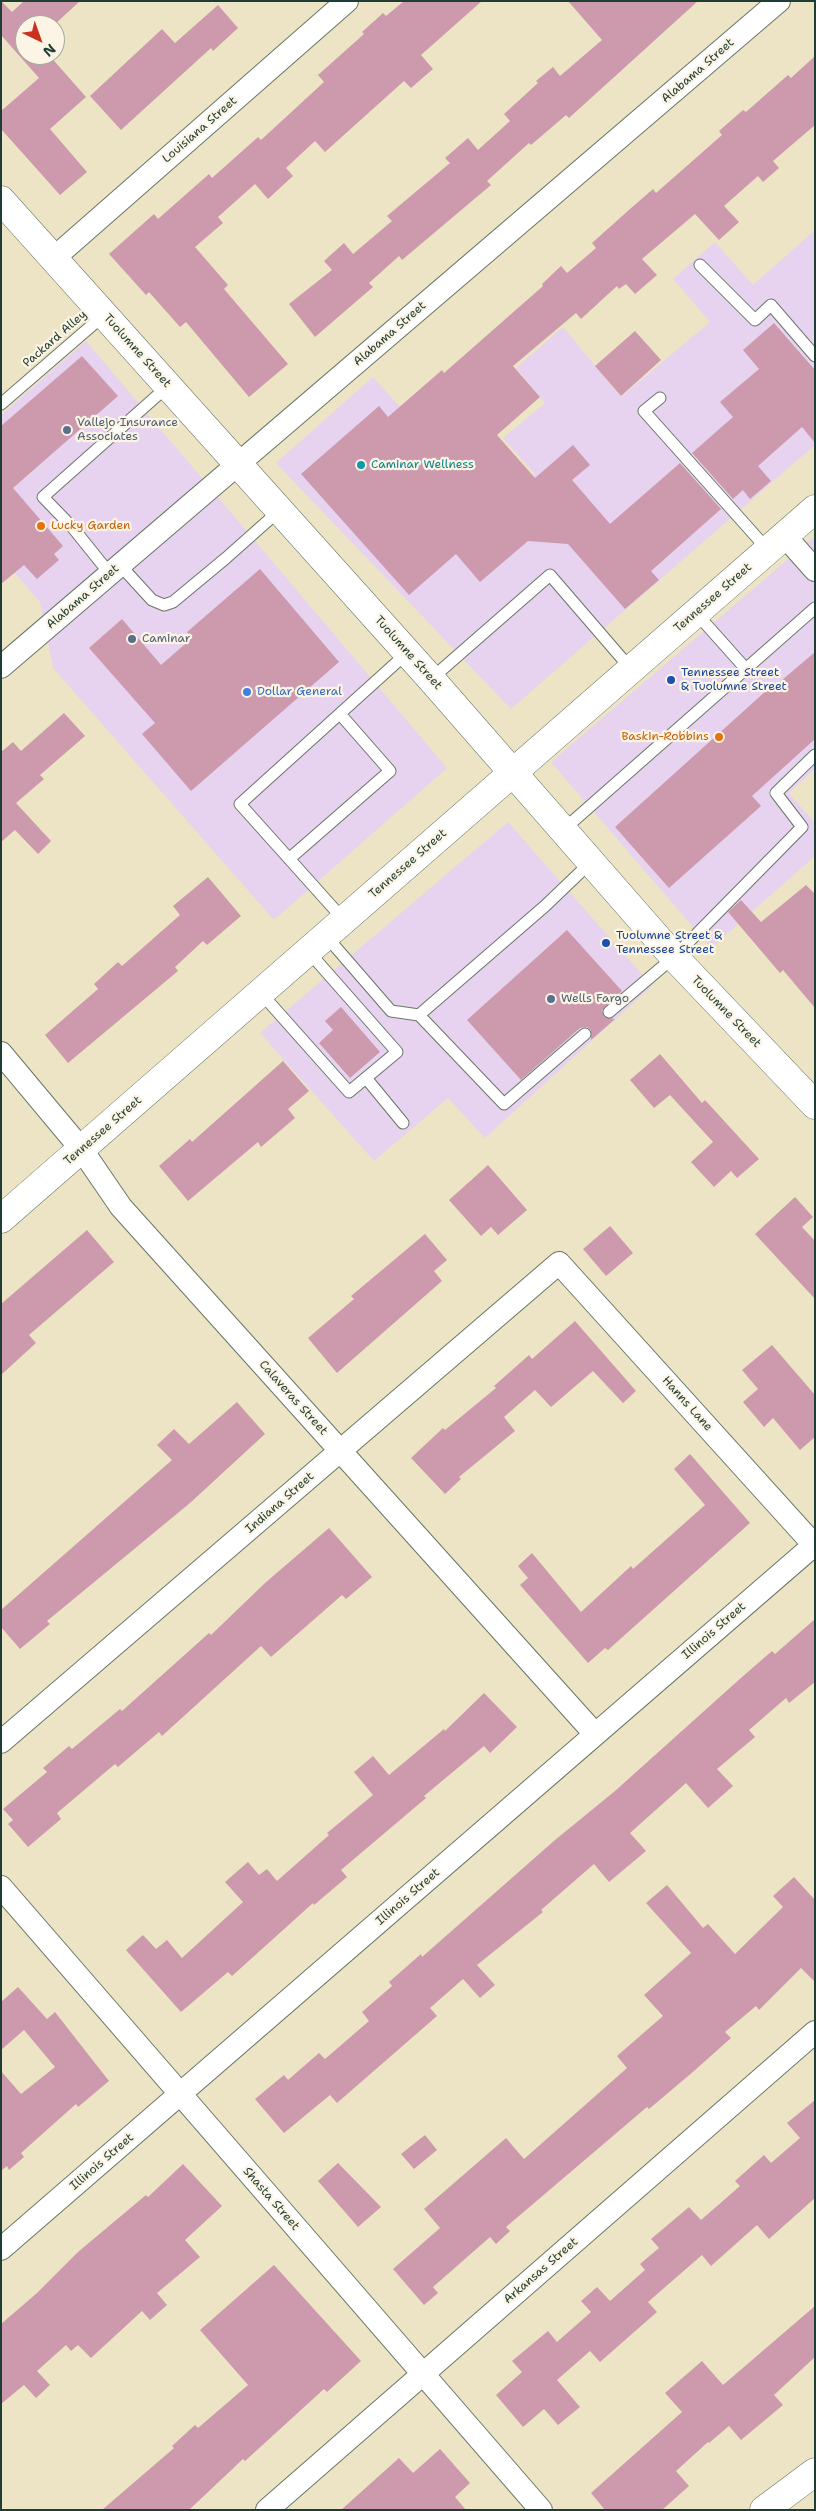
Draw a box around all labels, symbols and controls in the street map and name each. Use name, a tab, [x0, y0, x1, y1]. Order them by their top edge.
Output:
north arrow	[15, 15, 65, 65]
street label: Alabama Street	[659, 36, 737, 106]
text: N	[39, 40, 60, 61]
street label: Louisiana Street	[160, 94, 240, 166]
street label: Alabama Street	[351, 299, 429, 369]
street label: Packard Alley	[20, 307, 90, 371]
street label: Tuolumne Street	[100, 311, 174, 391]
place label: Vallejo Insurance Associates	[77, 416, 178, 444]
marker: Vallejo Insurance Associates	[61, 424, 73, 436]
place label: Caminar Wellness	[371, 458, 474, 472]
marker: Caminar Wellness	[355, 459, 367, 471]
place label: Lucky Garden	[51, 519, 130, 533]
marker: Lucky Garden	[35, 520, 47, 532]
street label: Tennessee Street	[671, 560, 755, 636]
street label: Alabama Street	[44, 562, 122, 632]
street label: Tuolumne Street	[371, 613, 445, 693]
place label: Caminar	[142, 632, 190, 646]
marker: Caminar	[126, 633, 138, 645]
place label: Tennessee Street & Tuolumne Street	[681, 666, 787, 694]
marker: Tennessee Street & Tuolumne Street	[665, 674, 677, 686]
place label: Dollar General	[257, 685, 342, 699]
marker: Dollar General	[241, 686, 253, 698]
place label: Baskin-Robbins	[621, 730, 709, 744]
marker: Baskin-Robbins	[713, 731, 725, 743]
street label: Tennessee Street	[366, 826, 450, 902]
place label: Tuolumne Street & Tennessee Street	[616, 929, 722, 957]
marker: Tuolumne Street & Tennessee Street	[600, 937, 612, 949]
street label: Tuolumne Street	[688, 973, 764, 1051]
place label: Wells Fargo	[561, 992, 629, 1006]
marker: Wells Fargo	[545, 993, 557, 1005]
street label: Tennessee Street	[61, 1093, 145, 1169]
street label: Calaveras Street	[256, 1358, 330, 1438]
street label: Hanns Lane	[659, 1374, 715, 1434]
street label: Indiana Street	[243, 1469, 317, 1537]
street label: Illinois Street	[679, 1599, 749, 1663]
street label: Illinois Street	[373, 1865, 443, 1929]
street label: Illinois Street	[67, 2130, 137, 2194]
street label: Shasta Street	[240, 2164, 302, 2234]
street label: Arkansas Street	[501, 2235, 581, 2307]

